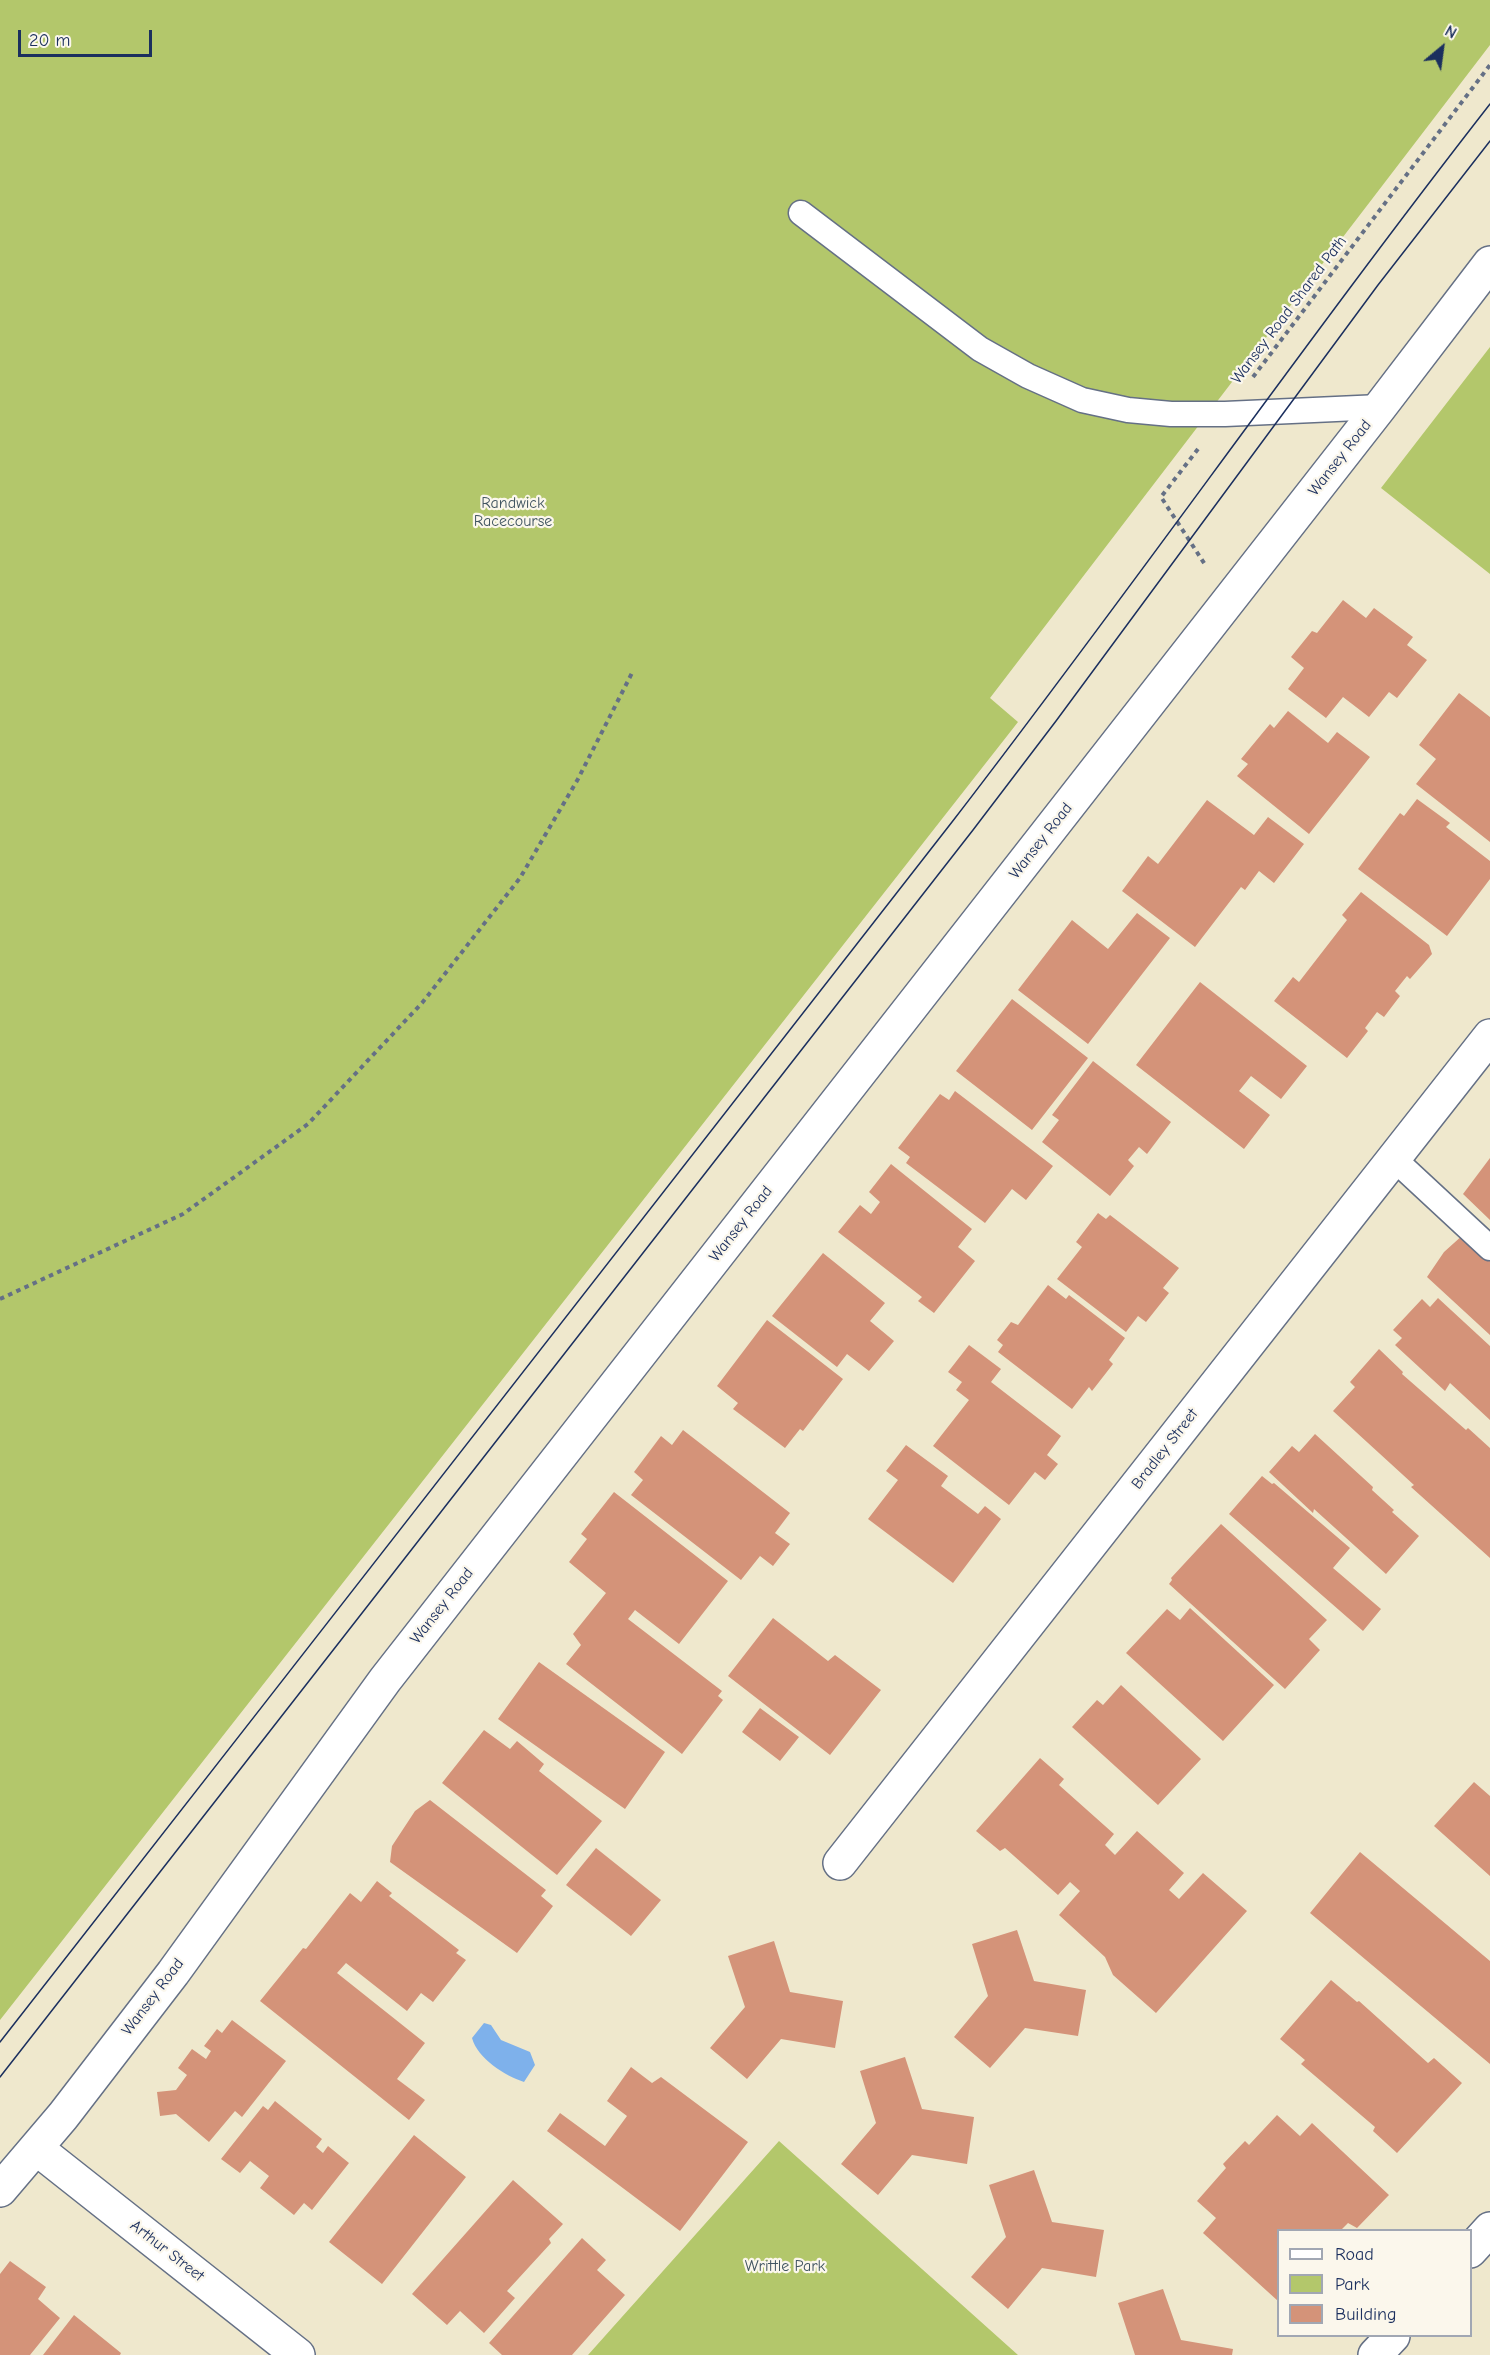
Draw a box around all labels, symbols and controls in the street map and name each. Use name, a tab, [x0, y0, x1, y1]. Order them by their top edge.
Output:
scale bar	[21, 18, 154, 56]
north arrow	[1412, 18, 1472, 78]
text: N	[1442, 22, 1460, 43]
text: 20 m	[29, 30, 70, 51]
street label: Wansey Road Shared Path	[1227, 232, 1351, 388]
street label: Wansey Road	[1304, 416, 1376, 500]
park label: Randwick Racecourse	[474, 493, 552, 531]
street label: Wansey Road	[1005, 799, 1077, 883]
street label: Wansey Road	[705, 1182, 777, 1266]
street label: Bradley Street	[1128, 1405, 1202, 1493]
street label: Wansey Road	[406, 1564, 478, 1648]
street label: Wansey Road	[118, 1955, 188, 2039]
street label: Arthur Street	[126, 2216, 208, 2286]
legend	[1277, 2229, 1472, 2337]
text: Road	[1335, 2244, 1374, 2265]
park label: Writtle Park	[745, 2256, 825, 2276]
text: Park	[1335, 2274, 1369, 2295]
text: Building	[1335, 2304, 1397, 2325]

